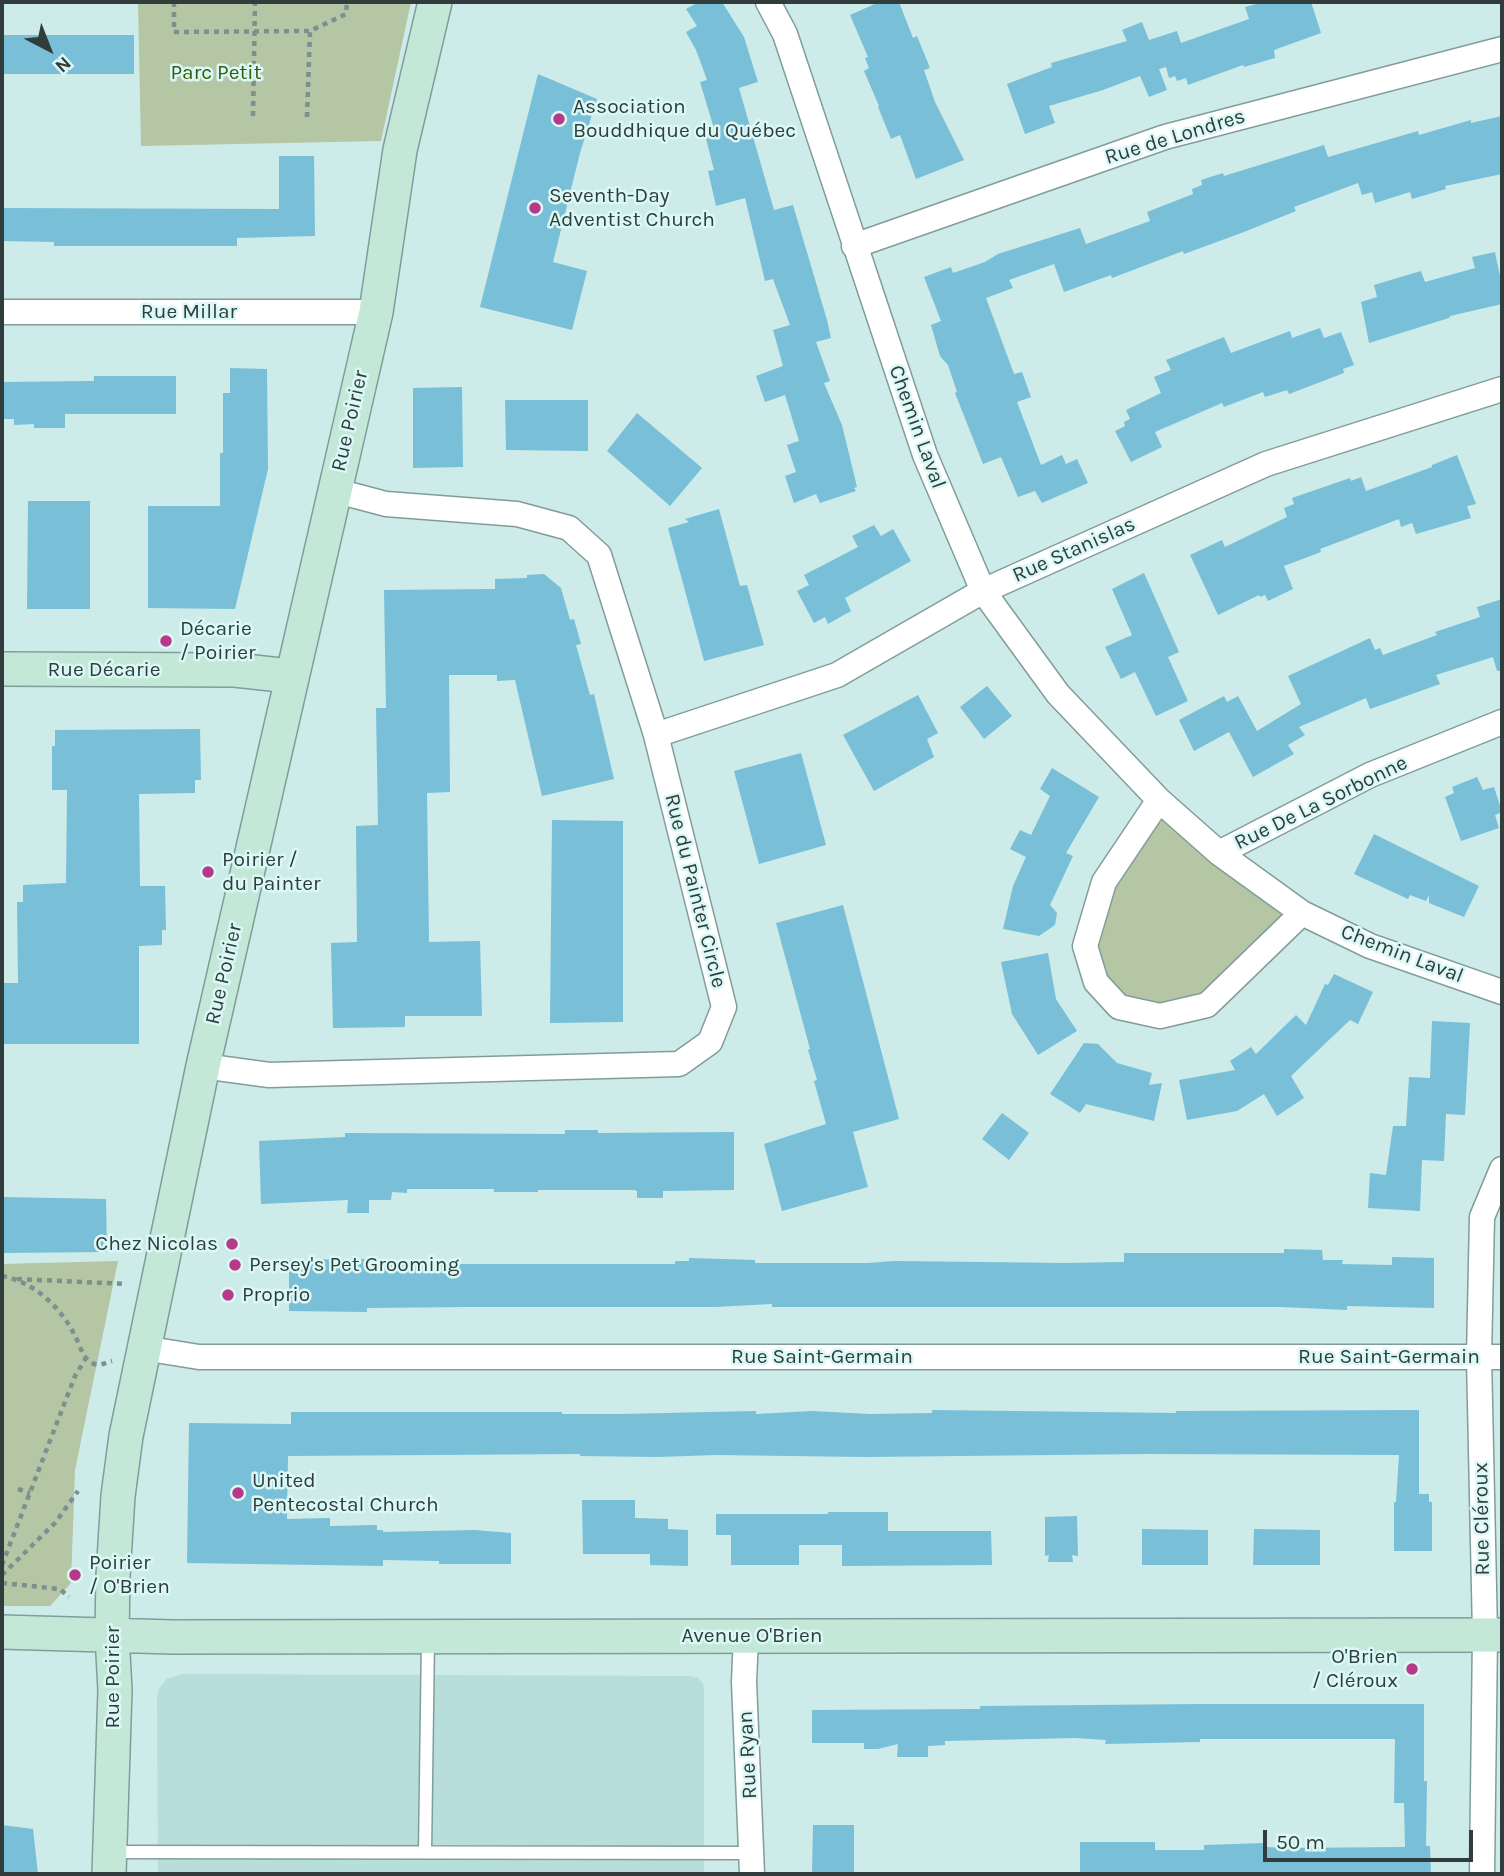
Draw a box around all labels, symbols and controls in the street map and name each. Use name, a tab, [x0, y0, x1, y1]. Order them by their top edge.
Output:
north arrow	[14, 14, 84, 84]
text: N	[51, 52, 75, 77]
park label: Parc Petit	[170, 60, 262, 86]
place label: Association Bouddhique du Québec	[573, 94, 796, 144]
street label: Rue de Londres	[1102, 104, 1248, 170]
marker: Association Bouddhique du Québec	[551, 111, 567, 127]
place label: Seventh-Day Adventist Church	[549, 183, 715, 233]
marker: Seventh-Day Adventist Church	[527, 200, 543, 216]
street label: Rue Millar	[141, 299, 237, 325]
street label: Chemin Laval	[883, 362, 951, 492]
street label: Rue Poirier	[326, 368, 374, 474]
street label: Rue Stanislas	[1009, 512, 1139, 588]
place label: Décarie / Poirier	[180, 616, 256, 666]
marker: Décarie / Poirier	[158, 633, 174, 649]
street label: Rue Décarie	[47, 657, 161, 683]
street label: Rue De La Sorbonne	[1230, 750, 1412, 856]
street label: Rue du Painter Circle	[659, 791, 731, 991]
place label: Poirier / du Painter	[222, 847, 321, 897]
marker: Poirier / du Painter	[200, 864, 216, 880]
street label: Chemin Laval	[1337, 919, 1467, 989]
street label: Rue Poirier	[200, 921, 248, 1027]
place label: Chez Nicolas	[95, 1231, 218, 1257]
marker: Chez Nicolas	[224, 1236, 240, 1252]
place label: Persey's Pet Grooming	[249, 1252, 459, 1278]
marker: Persey's Pet Grooming	[227, 1257, 243, 1273]
place label: Proprio	[242, 1282, 310, 1308]
marker: Proprio	[220, 1287, 236, 1303]
street label: Rue Saint-Germain	[731, 1344, 913, 1370]
street label: Rue Saint-Germain	[1298, 1344, 1480, 1370]
street label: Rue Cléroux	[1468, 1462, 1496, 1576]
place label: United Pentecostal Church	[252, 1468, 439, 1518]
marker: United Pentecostal Church	[230, 1485, 246, 1501]
place label: Poirier / O'Brien	[89, 1550, 170, 1600]
marker: Poirier / O'Brien	[67, 1567, 83, 1583]
street label: Avenue O'Brien	[682, 1623, 822, 1649]
street label: Rue Poirier	[100, 1626, 126, 1728]
place label: O'Brien / Cléroux	[1312, 1644, 1398, 1694]
marker: O'Brien / Cléroux	[1404, 1661, 1420, 1677]
street label: Rue Ryan	[733, 1710, 763, 1800]
scale bar	[1266, 1816, 1476, 1860]
text: 50 m	[1276, 1830, 1325, 1854]

